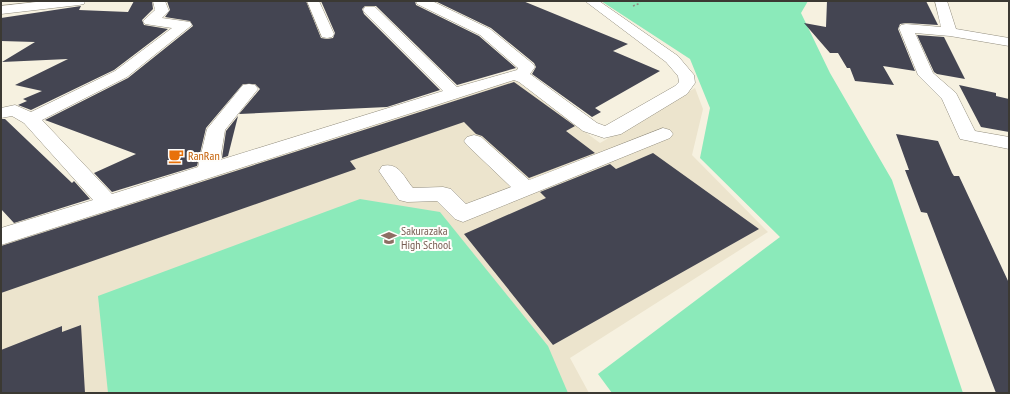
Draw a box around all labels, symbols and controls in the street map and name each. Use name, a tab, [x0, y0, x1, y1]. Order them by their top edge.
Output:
cafe icon: RanRan	[167, 147, 185, 165]
place label: RanRan	[188, 148, 220, 163]
place label: Sakurazaka High School	[401, 223, 451, 252]
school or university icon: Sakurazaka High School	[380, 229, 398, 247]

